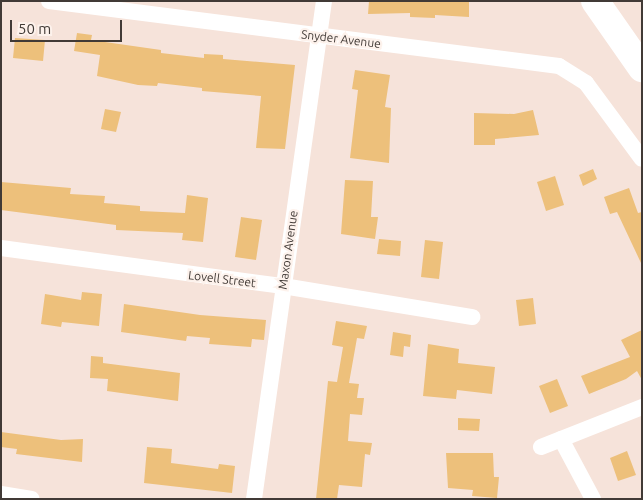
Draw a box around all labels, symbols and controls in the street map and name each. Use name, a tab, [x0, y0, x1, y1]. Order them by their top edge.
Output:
scale bar	[12, 10, 125, 42]
text: 50 m	[18, 20, 51, 37]
street label: Snyder Avenue	[300, 27, 382, 51]
street label: Maxon Avenue	[275, 210, 301, 290]
street label: Lovell Street	[187, 268, 257, 290]

